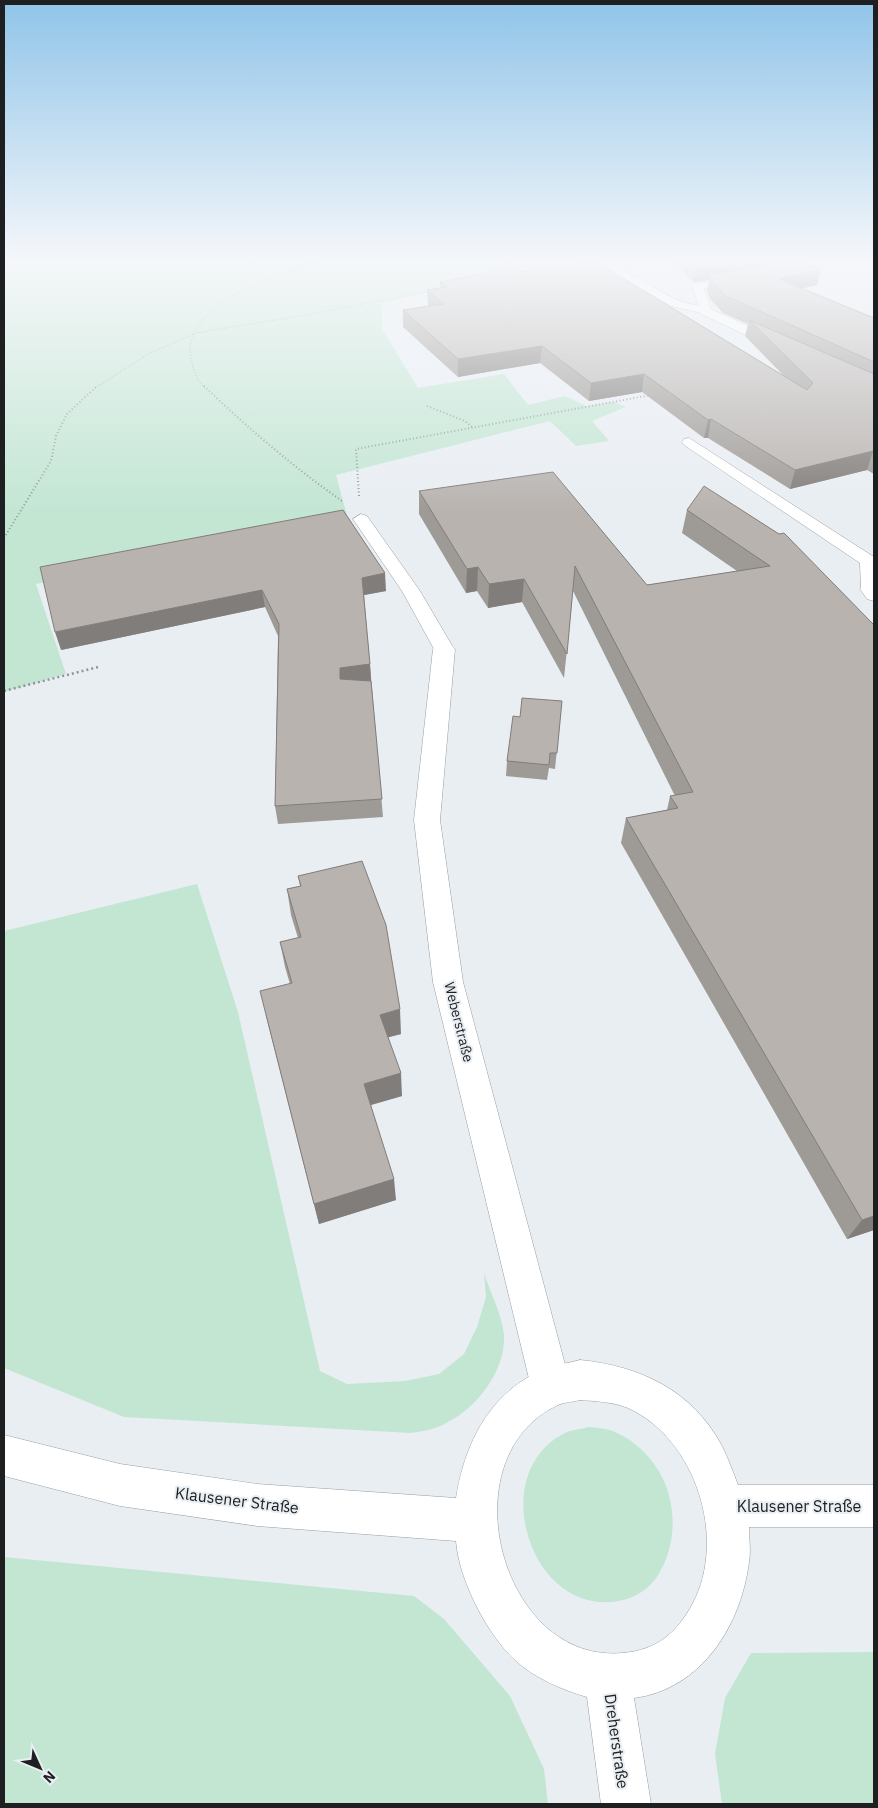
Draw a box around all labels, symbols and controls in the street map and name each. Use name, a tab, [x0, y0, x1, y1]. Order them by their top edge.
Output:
street label: Weberstraße	[440, 980, 478, 1064]
street label: Klausener Straße	[174, 1482, 300, 1518]
street label: Klausener Straße	[737, 1496, 861, 1516]
street label: Dreherstraße	[600, 1692, 634, 1790]
north arrow	[15, 1743, 65, 1793]
text: N	[39, 1767, 59, 1787]

